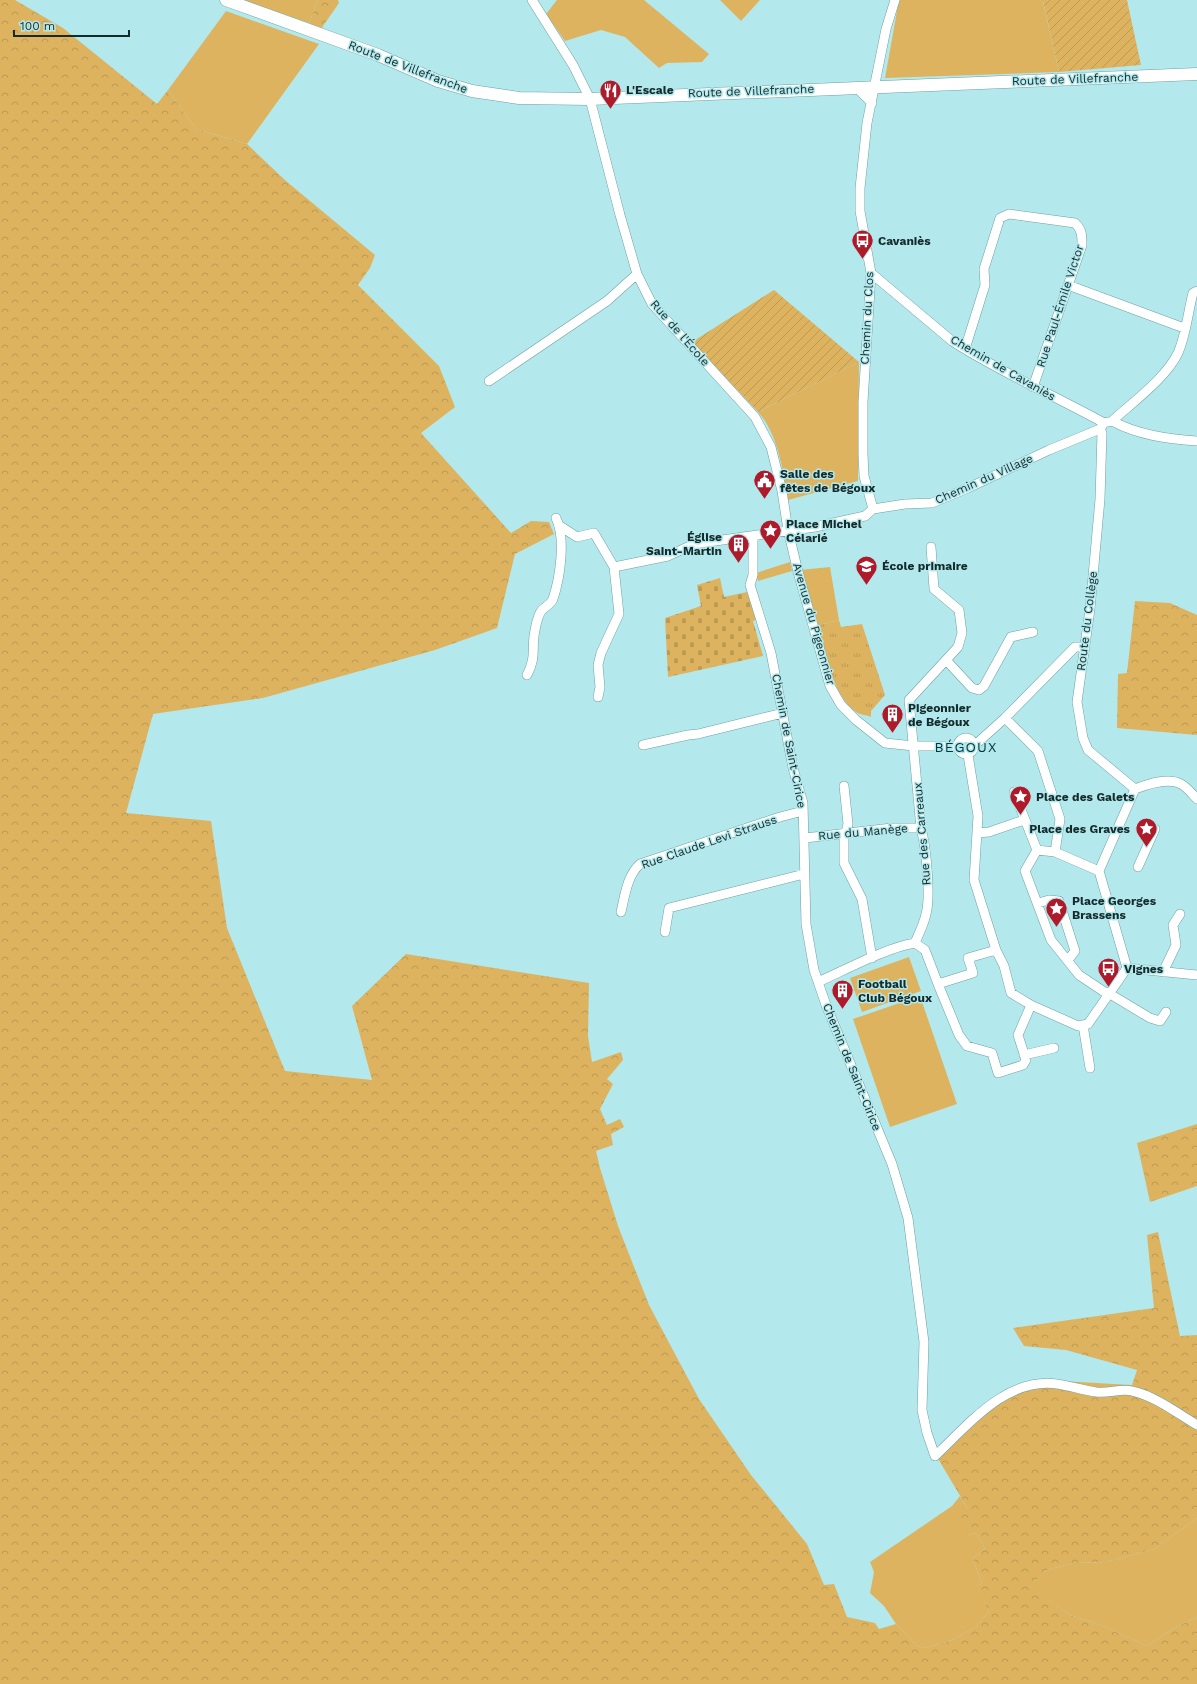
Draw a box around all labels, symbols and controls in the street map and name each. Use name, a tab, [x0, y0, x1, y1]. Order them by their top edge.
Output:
scale bar	[14, 12, 129, 38]
text: 100 m	[20, 19, 55, 33]
street label: Route de Villefranche	[346, 38, 470, 96]
street label: Route de Villefranche	[1012, 70, 1139, 88]
restaurant icon: L'Escale	[597, 77, 623, 110]
street label: Route de Villefranche	[688, 82, 815, 100]
place label: L'Escale	[626, 83, 674, 97]
bus stop icon: Cavaniès	[850, 228, 876, 261]
place label: Cavaniès	[878, 234, 931, 248]
street label: Rue Paul-Émile Victor	[1033, 243, 1087, 369]
street label: Chemin du Clos	[858, 271, 876, 365]
street label: Rue de l'École	[648, 297, 713, 369]
street label: Chemin de Cavaniès	[948, 332, 1058, 404]
street label: Chemin du Village	[933, 451, 1035, 507]
place label: Salle des fêtes de Bégoux	[780, 467, 875, 495]
public building icon: Salle des fêtes de Bégoux	[752, 468, 778, 501]
place label: Place Michel Célarié	[786, 517, 862, 545]
place icon: Place Michel Célarié	[758, 518, 784, 551]
place label: Église Saint-Martin	[646, 530, 722, 558]
building icon: Église Saint-Martin	[725, 531, 751, 564]
school or university icon: École primaire	[854, 553, 880, 586]
place label: École primaire	[882, 559, 968, 573]
street label: Avenue du Pigeonnier	[790, 561, 838, 687]
street label: Route du Collège	[1074, 570, 1100, 672]
street label: Chemin de Saint-Cirice	[769, 673, 809, 809]
place label: Pigeonnier de Bégoux	[908, 701, 972, 729]
building icon: Pigeonnier de Bégoux	[879, 702, 905, 735]
district label: BÉGOUX	[935, 739, 997, 755]
street label: Rue des Carreaux	[911, 782, 933, 886]
place icon: Place des Galets	[1008, 784, 1034, 817]
place label: Place des Galets	[1036, 790, 1135, 804]
street label: Rue Claude Levi Strauss	[639, 812, 779, 872]
place icon: Place des Graves	[1133, 816, 1159, 849]
street label: Rue du Manège	[818, 821, 908, 843]
place label: Place des Graves	[1029, 822, 1131, 836]
place label: Place Georges Brassens	[1072, 894, 1157, 922]
place icon: Place Georges Brassens	[1044, 895, 1070, 928]
bus stop icon: Vignes	[1095, 956, 1121, 989]
place label: Vignes	[1124, 962, 1164, 976]
place label: Football Club Bégoux	[858, 977, 932, 1005]
building icon: Football Club Bégoux	[829, 978, 855, 1011]
street label: Chemin de Saint-Cirice	[820, 1001, 884, 1133]

